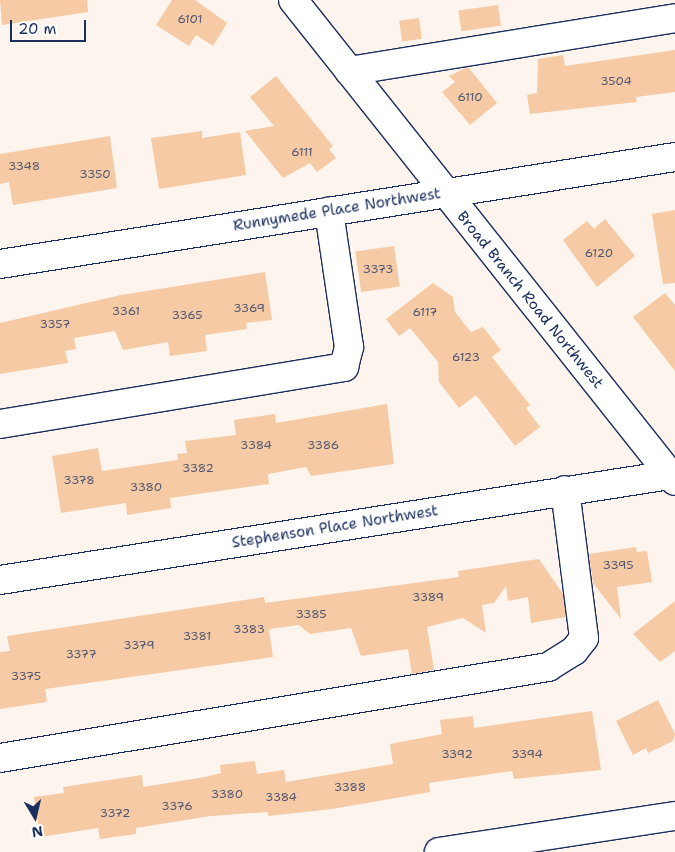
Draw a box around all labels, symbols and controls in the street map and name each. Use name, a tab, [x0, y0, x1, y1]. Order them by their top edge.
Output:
scale bar	[12, 10, 89, 42]
house number: 6101	[177, 13, 203, 27]
text: 20 m	[18, 19, 57, 39]
house number: 3504	[600, 75, 632, 89]
house number: 6110	[457, 91, 483, 105]
house number: 6111	[291, 146, 313, 160]
house number: 3348	[8, 160, 40, 174]
house number: 3350	[79, 168, 111, 182]
street label: Runnymede Place Northwest	[232, 185, 442, 235]
street label: Broad Branch Road Northwest	[453, 208, 607, 392]
house number: 6120	[585, 247, 613, 261]
house number: 3373	[363, 263, 393, 277]
house number: 3369	[233, 302, 265, 316]
house number: 3361	[112, 305, 140, 319]
house number: 6117	[413, 306, 437, 320]
house number: 3365	[171, 309, 203, 323]
house number: 3357	[40, 318, 70, 332]
house number: 6123	[452, 351, 480, 365]
house number: 3384	[240, 439, 272, 453]
house number: 3386	[307, 439, 339, 453]
house number: 3382	[182, 462, 214, 476]
house number: 3378	[63, 474, 95, 488]
house number: 3380	[130, 481, 162, 495]
street label: Stephenson Place Northwest	[231, 502, 439, 552]
house number: 3395	[603, 559, 633, 573]
house number: 3389	[412, 591, 444, 605]
house number: 3385	[295, 608, 327, 622]
house number: 3383	[233, 623, 265, 637]
house number: 3381	[183, 630, 211, 644]
house number: 3379	[123, 639, 155, 653]
house number: 3377	[65, 648, 97, 662]
house number: 3375	[11, 670, 41, 684]
house number: 3392	[441, 748, 473, 762]
house number: 3394	[511, 748, 543, 762]
house number: 3388	[334, 781, 366, 795]
house number: 3380	[211, 788, 243, 802]
house number: 3384	[265, 791, 297, 805]
north arrow	[10, 792, 60, 842]
house number: 3376	[161, 800, 193, 814]
house number: 3372	[100, 807, 130, 821]
text: N	[30, 822, 44, 842]

